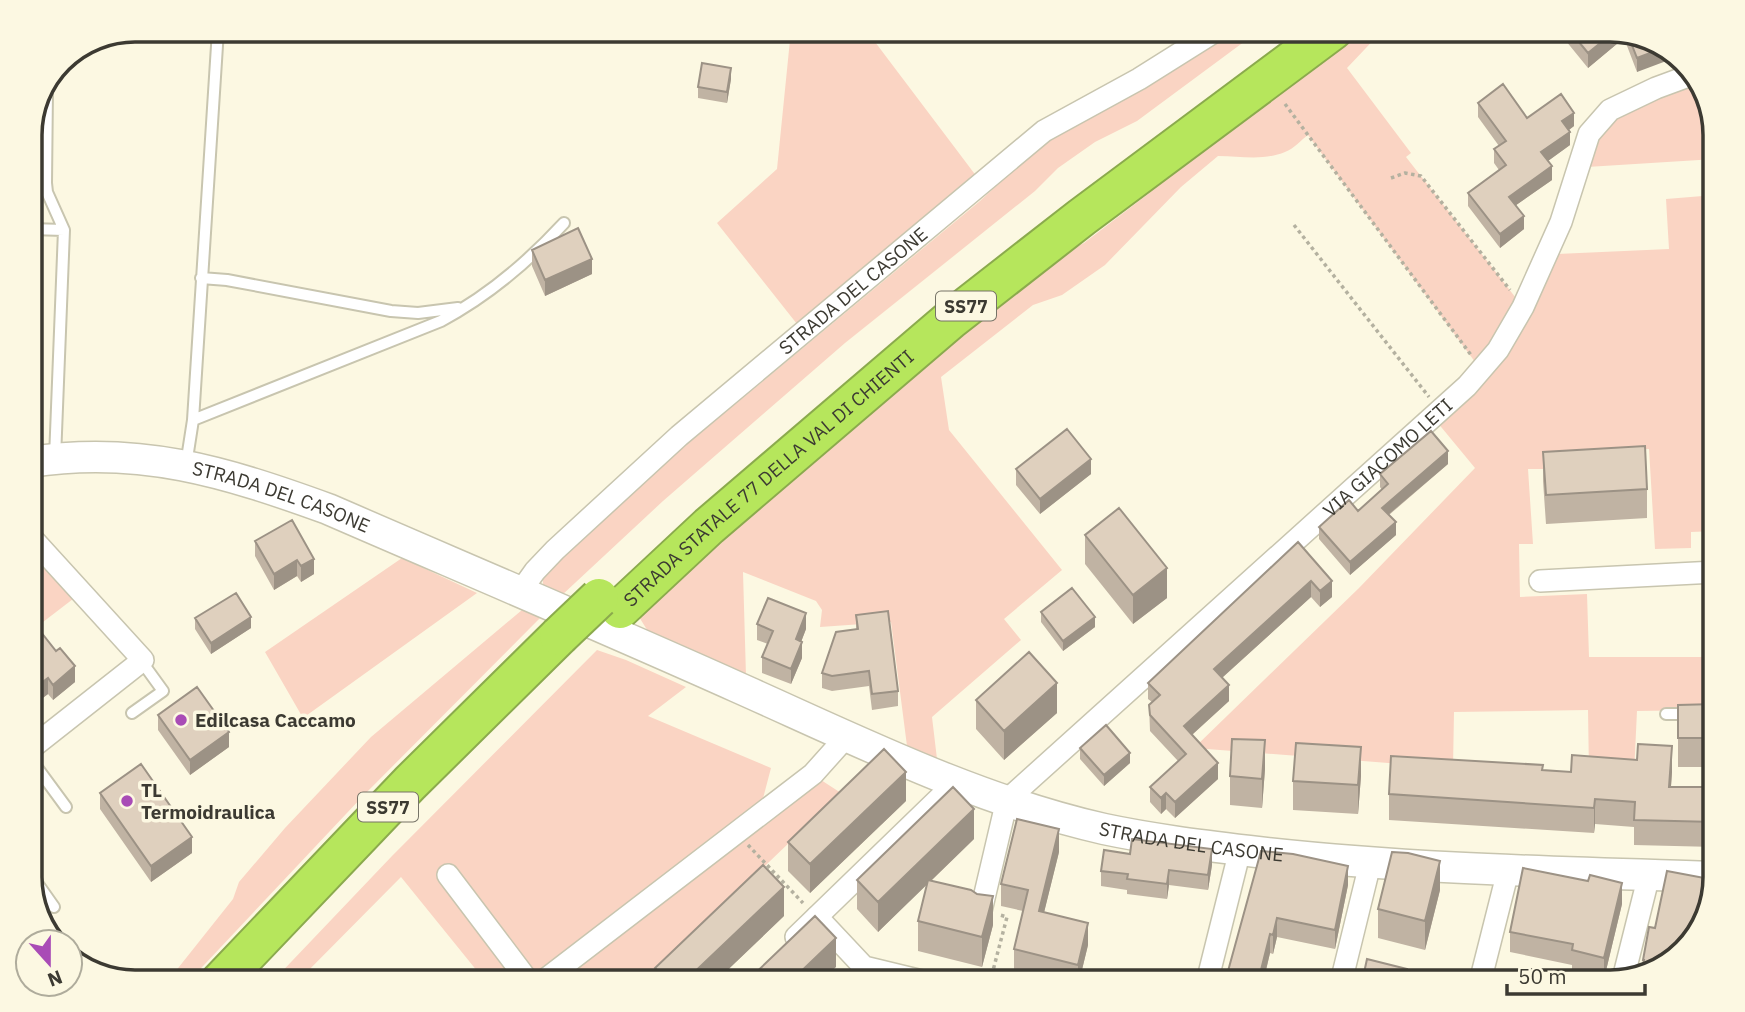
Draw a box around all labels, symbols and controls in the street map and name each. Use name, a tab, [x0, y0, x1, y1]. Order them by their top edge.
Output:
street label: STRADA DEL CASONE	[774, 222, 932, 359]
road number: SS77	[936, 292, 996, 320]
street label: STRADA STATALE 77 DELLA VAL DI CHIENTI	[618, 344, 919, 612]
street label: VIA GIACOMO LETI	[1318, 393, 1457, 522]
street label: STRADA DEL CASONE	[190, 456, 374, 538]
place label: Edilcasa Caccamo	[195, 708, 356, 732]
marker: Edilcasa Caccamo	[173, 712, 189, 728]
place label: TL Termoidraulica	[141, 778, 275, 824]
road number: SS77	[358, 792, 418, 822]
marker: TL Termoidraulica	[119, 793, 135, 809]
street label: STRADA DEL CASONE	[1097, 816, 1285, 867]
north arrow	[14, 928, 84, 998]
scale bar	[1507, 953, 1645, 997]
text: 50 m	[1518, 962, 1567, 990]
text: N	[44, 965, 66, 993]

